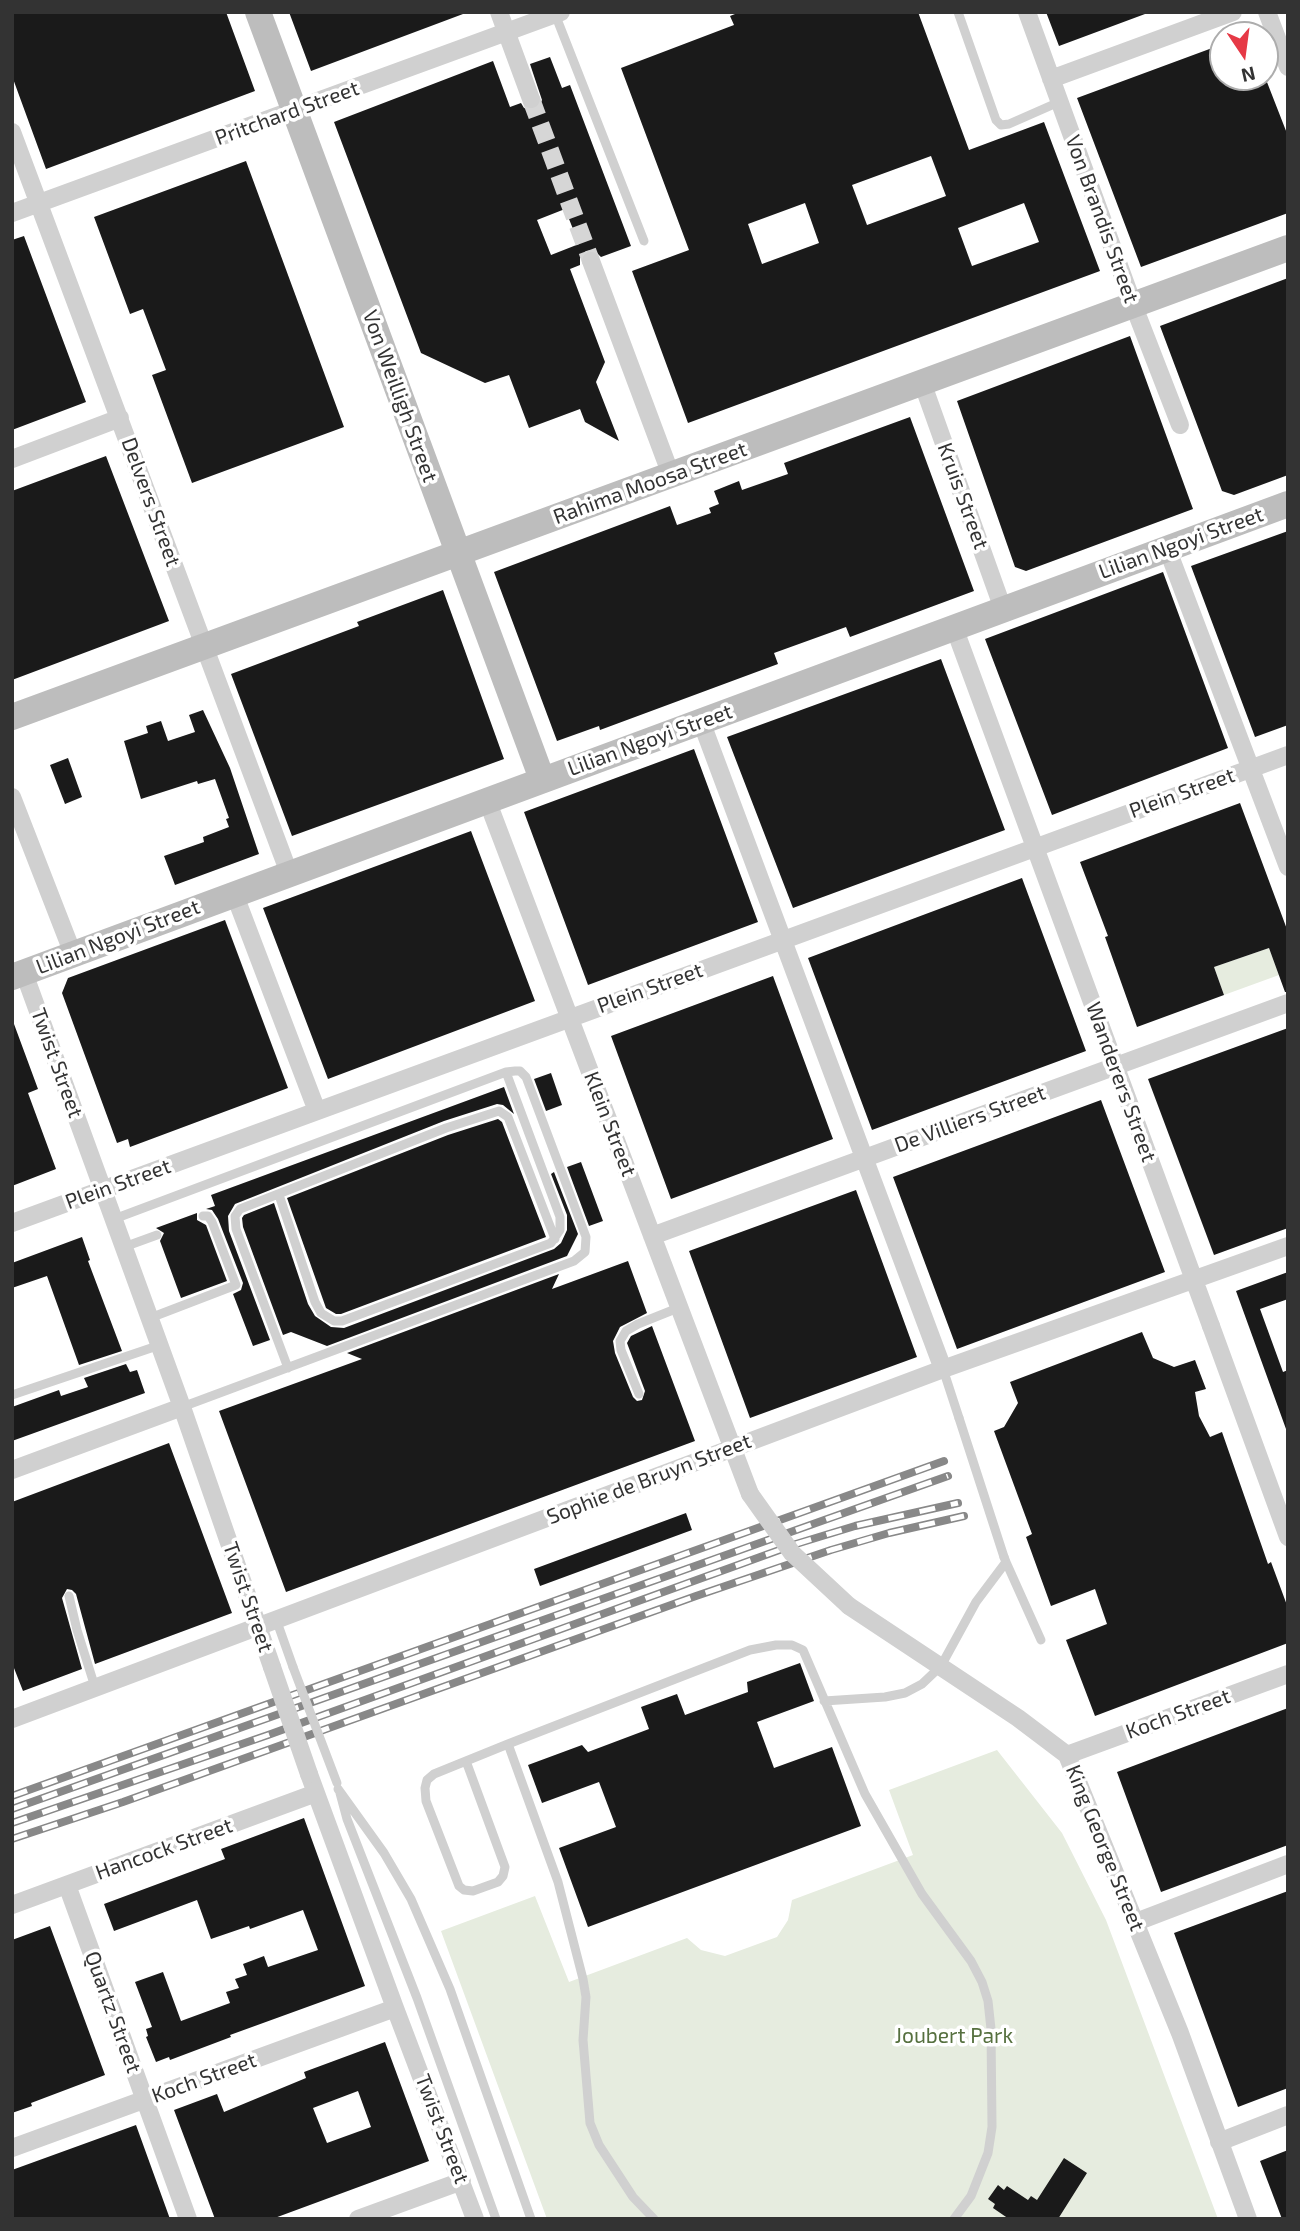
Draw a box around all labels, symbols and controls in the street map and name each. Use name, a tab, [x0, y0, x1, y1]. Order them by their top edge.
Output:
north arrow	[1209, 21, 1279, 91]
text: N	[1239, 62, 1258, 88]
street label: Pritchard Street	[212, 75, 362, 151]
street label: Von Brandis Street	[1060, 132, 1144, 306]
street label: Von Weilligh Street	[357, 306, 443, 486]
street label: Delvers Street	[116, 434, 186, 570]
street label: Rahima Moosa Street	[550, 436, 750, 530]
street label: Kruis Street	[932, 439, 994, 553]
street label: Lilian Ngoyi Street	[1095, 501, 1267, 585]
street label: Lilian Ngoyi Street	[564, 698, 736, 782]
street label: Plein Street	[1126, 762, 1238, 824]
street label: Lilian Ngoyi Street	[33, 894, 203, 980]
street label: Plein Street	[594, 957, 706, 1019]
street label: Wanderers Street	[1080, 999, 1162, 1165]
street label: Twist Street	[26, 1005, 88, 1121]
street label: Klein Street	[578, 1068, 642, 1180]
street label: De Villiers Street	[891, 1080, 1049, 1158]
street label: Plein Street	[62, 1153, 174, 1215]
street label: Sophie de Bruyn Street	[543, 1428, 755, 1530]
street label: Twist Street	[217, 1539, 279, 1655]
street label: Koch Street	[1122, 1683, 1234, 1745]
street label: King George Street	[1060, 1761, 1150, 1935]
street label: Hancock Street	[92, 1813, 236, 1885]
street label: Quartz Street	[79, 1948, 147, 2076]
park label: Joubert Park	[895, 2023, 1013, 2049]
street label: Koch Street	[148, 2047, 260, 2109]
street label: Twist Street	[410, 2071, 474, 2187]

